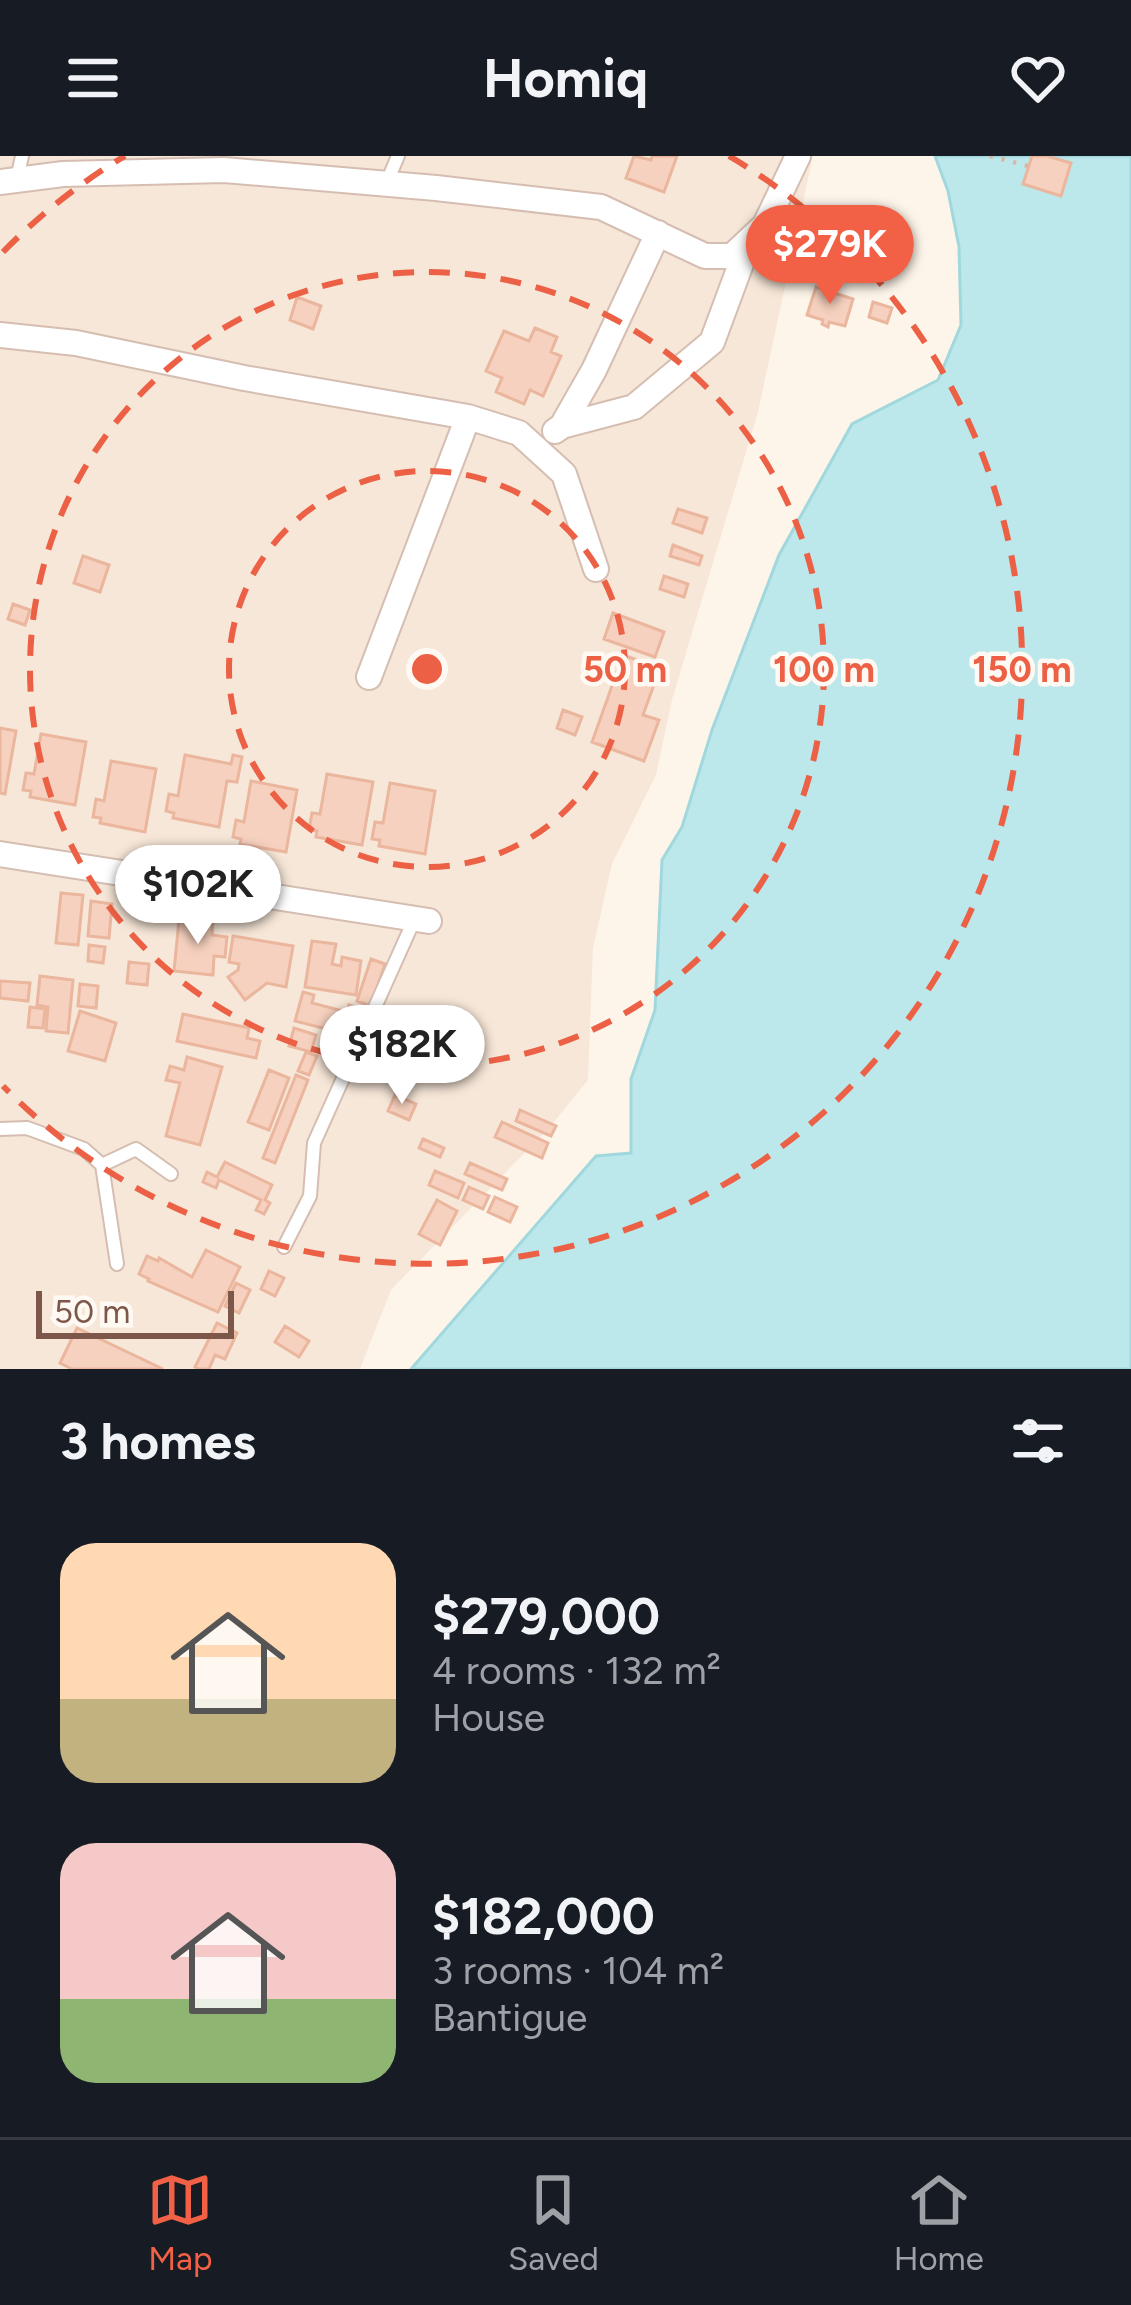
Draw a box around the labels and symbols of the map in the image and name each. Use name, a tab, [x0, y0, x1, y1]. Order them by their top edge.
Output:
pin: $279K	[746, 205, 914, 307]
centre of rings	[406, 648, 448, 690]
text: 50 m	[583, 648, 667, 691]
text: 100 m	[773, 648, 875, 691]
text: 150 m	[972, 648, 1072, 691]
pin: $102K	[114, 845, 282, 947]
pin: $182K	[318, 1005, 486, 1107]
scale bar	[36, 1285, 234, 1338]

